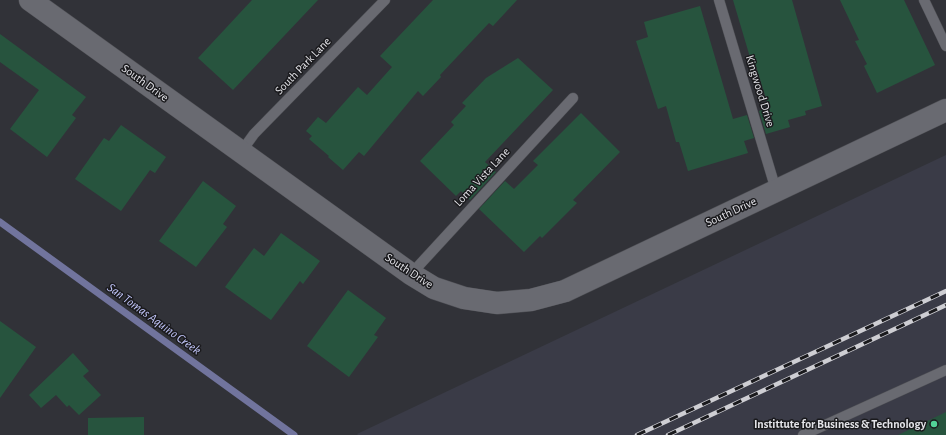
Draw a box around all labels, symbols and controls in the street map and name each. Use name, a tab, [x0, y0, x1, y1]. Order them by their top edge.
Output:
street label: South Park Lane	[272, 34, 334, 98]
street label: Kingwood Drive	[742, 53, 778, 129]
street label: South Drive	[119, 61, 171, 105]
street label: Loma Vista Lane	[451, 145, 513, 209]
street label: South Drive	[703, 194, 759, 230]
street label: South Drive	[382, 250, 436, 292]
water label: San Tomas Aquino Creek	[104, 280, 204, 358]
place label: Instittute for Business & Technology	[754, 417, 926, 431]
marker: Instittute for Business & Technology	[929, 419, 939, 429]

